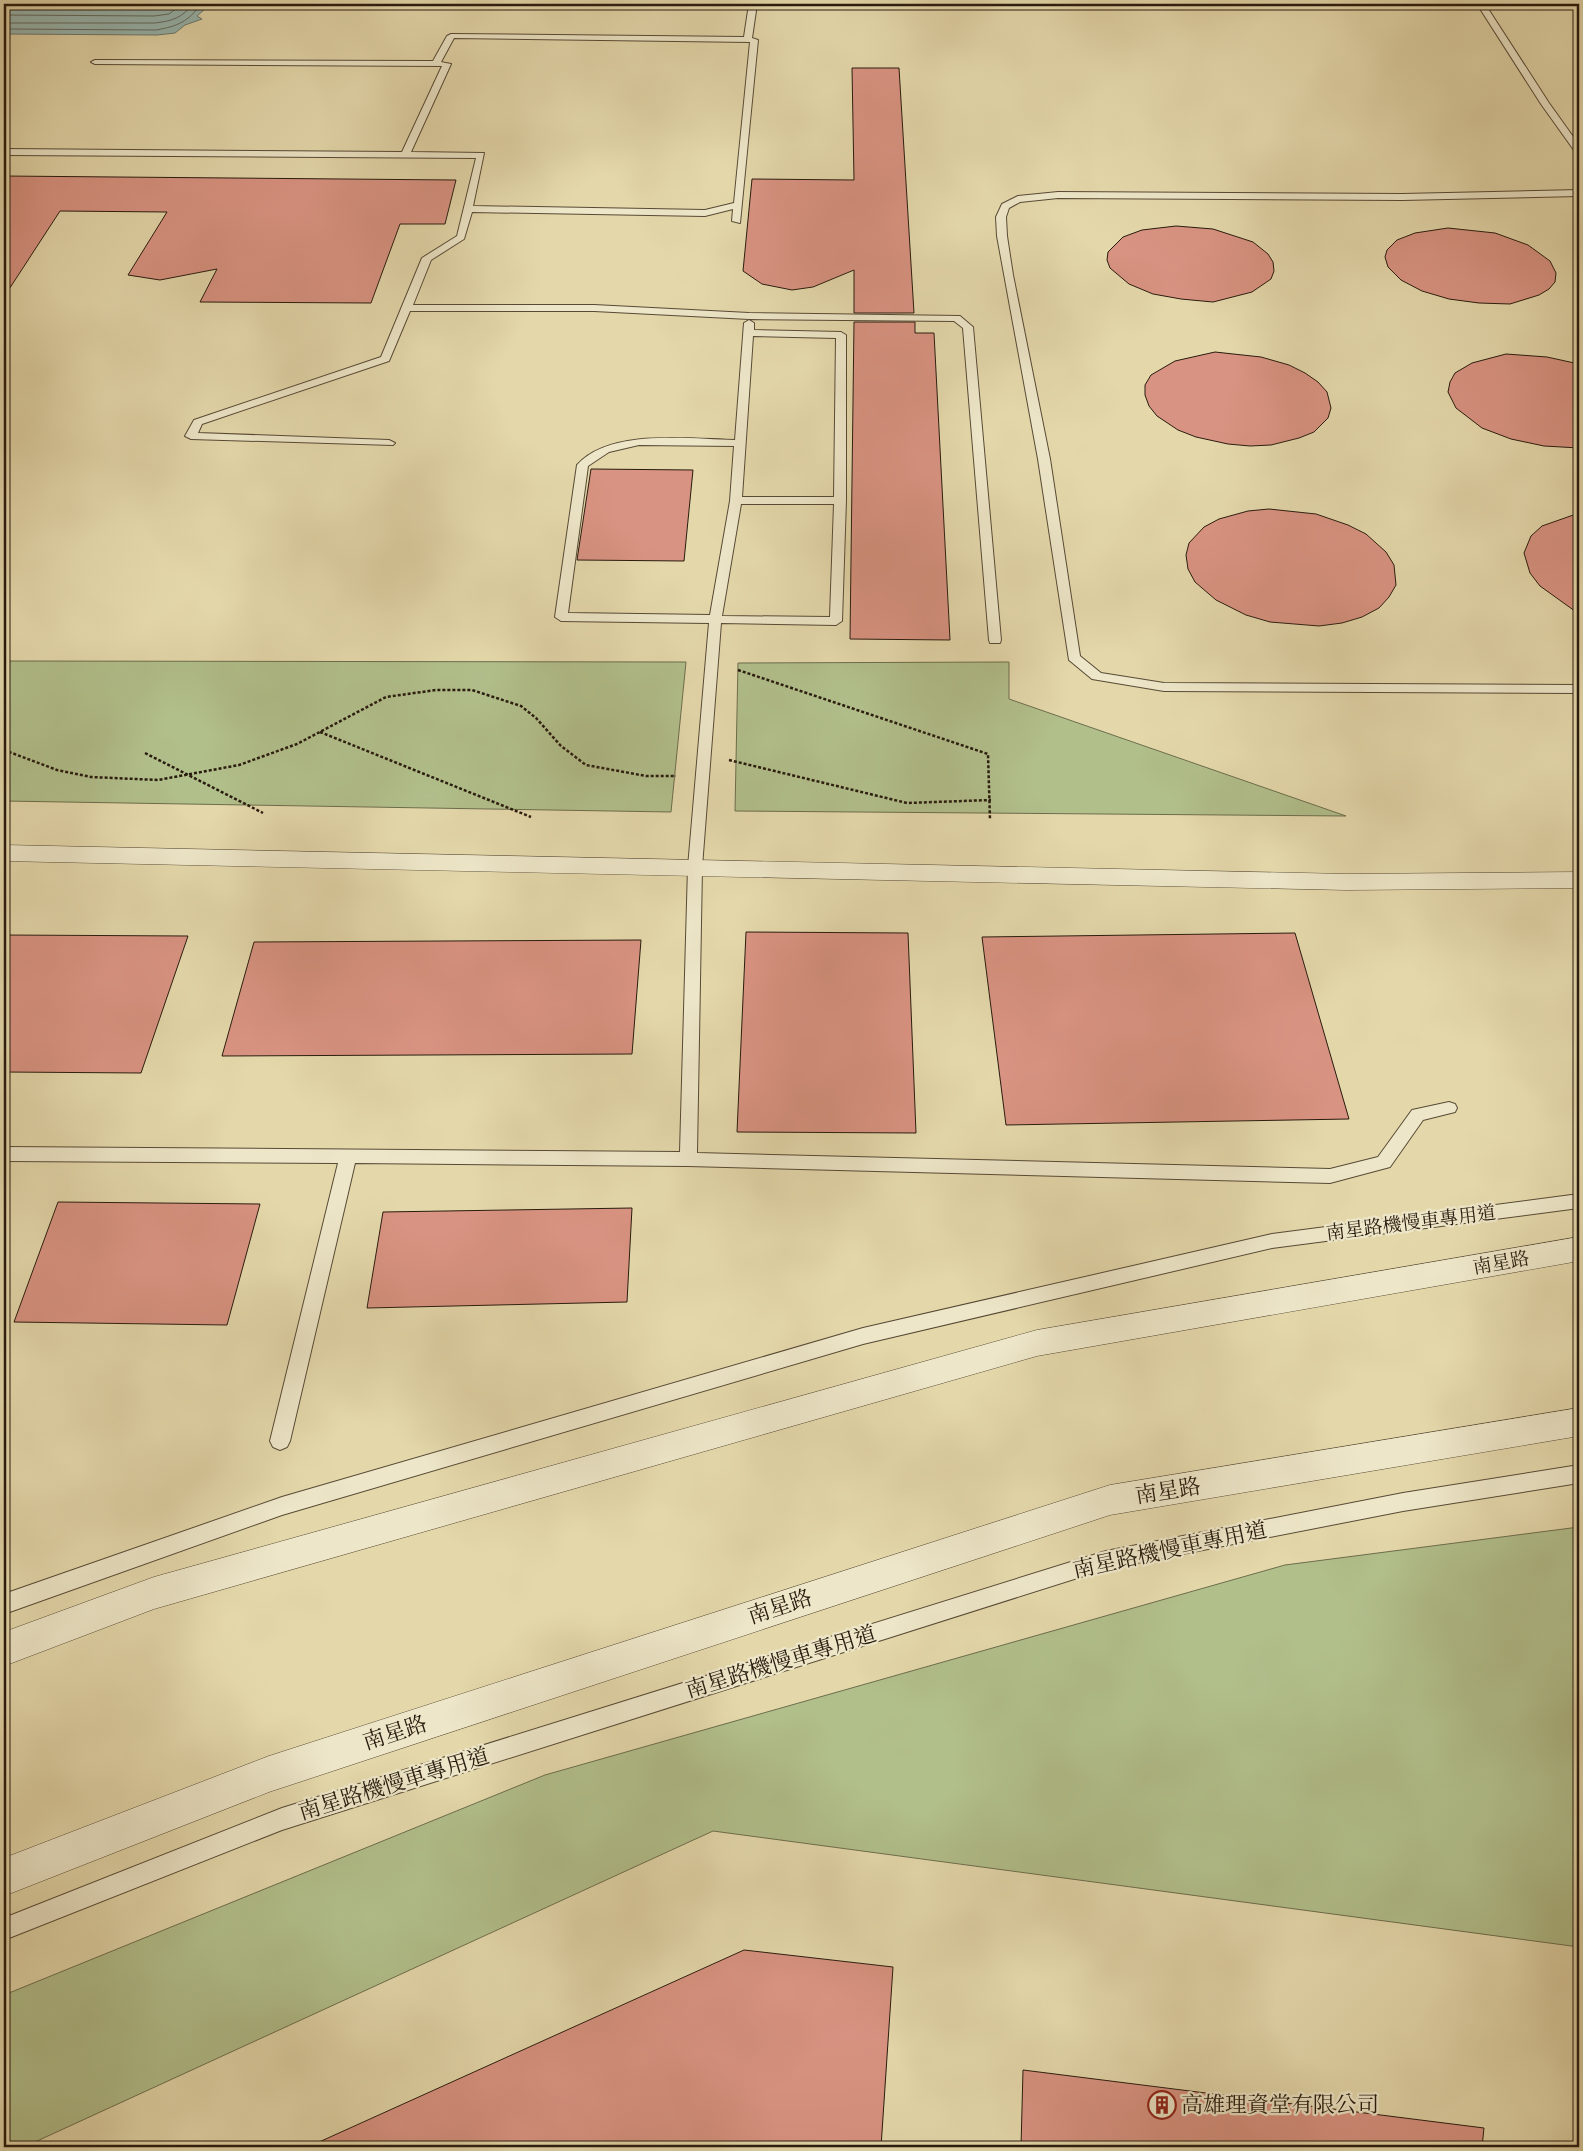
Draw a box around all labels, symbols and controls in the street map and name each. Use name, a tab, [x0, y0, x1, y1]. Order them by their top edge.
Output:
street label: 南星路機慢車專用道	[1325, 1201, 1497, 1245]
street label: 南星路	[1471, 1246, 1531, 1280]
street label: 南星路	[1133, 1472, 1203, 1510]
street label: 南星路機慢車專用道	[1070, 1516, 1270, 1584]
street label: 南星路	[744, 1583, 816, 1631]
street label: 南星路機慢車專用道	[682, 1620, 880, 1704]
street label: 南星路	[359, 1709, 431, 1757]
street label: 南星路機慢車專用道	[295, 1742, 493, 1826]
building icon: 高雄理資堂有限公司	[1147, 2090, 1177, 2120]
place label: 高雄理資堂有限公司	[1181, 2091, 1379, 2119]

